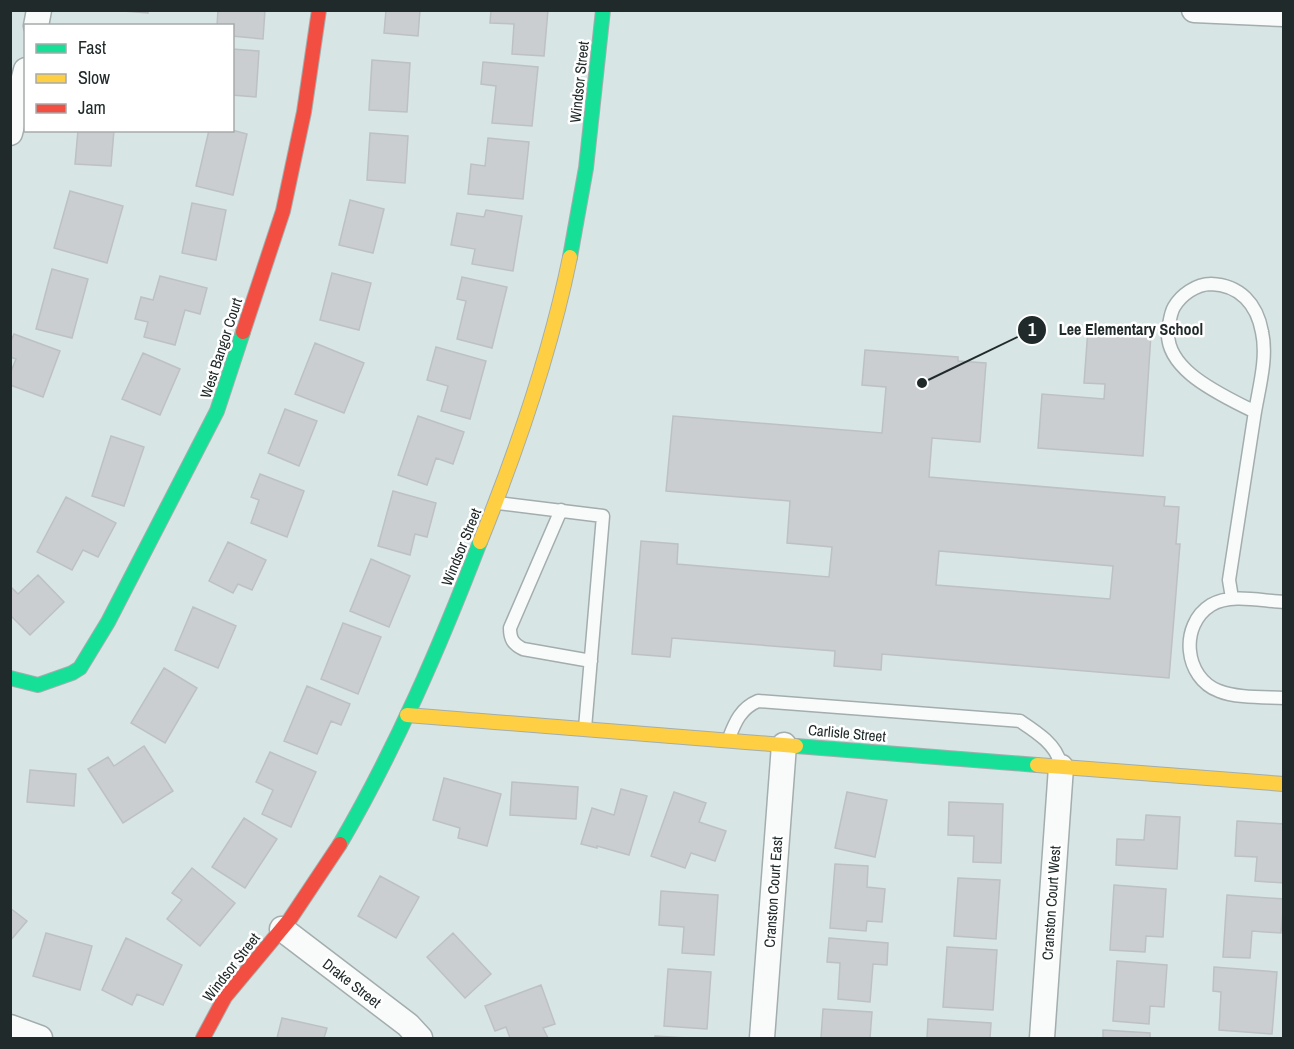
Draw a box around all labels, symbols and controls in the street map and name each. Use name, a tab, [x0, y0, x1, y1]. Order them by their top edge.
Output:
legend	[24, 24, 234, 132]
text: Fast	[78, 35, 106, 60]
street label: Windsor Street	[564, 40, 594, 124]
text: Slow	[78, 65, 110, 90]
text: Jam	[78, 95, 106, 120]
street label: West Bangor Court	[195, 295, 247, 401]
callout: Lee Elementary School	[1017, 313, 1216, 347]
text: 1	[1028, 317, 1037, 342]
text: Lee Elementary School	[1059, 318, 1203, 340]
street label: Windsor Street	[436, 505, 486, 589]
street label: Carlisle Street	[807, 719, 887, 747]
street label: Cranston Court East	[759, 835, 787, 948]
street label: Cranston Court West	[1037, 845, 1066, 961]
street label: Windsor Street	[197, 928, 265, 1006]
street label: Drake Street	[318, 953, 386, 1013]

